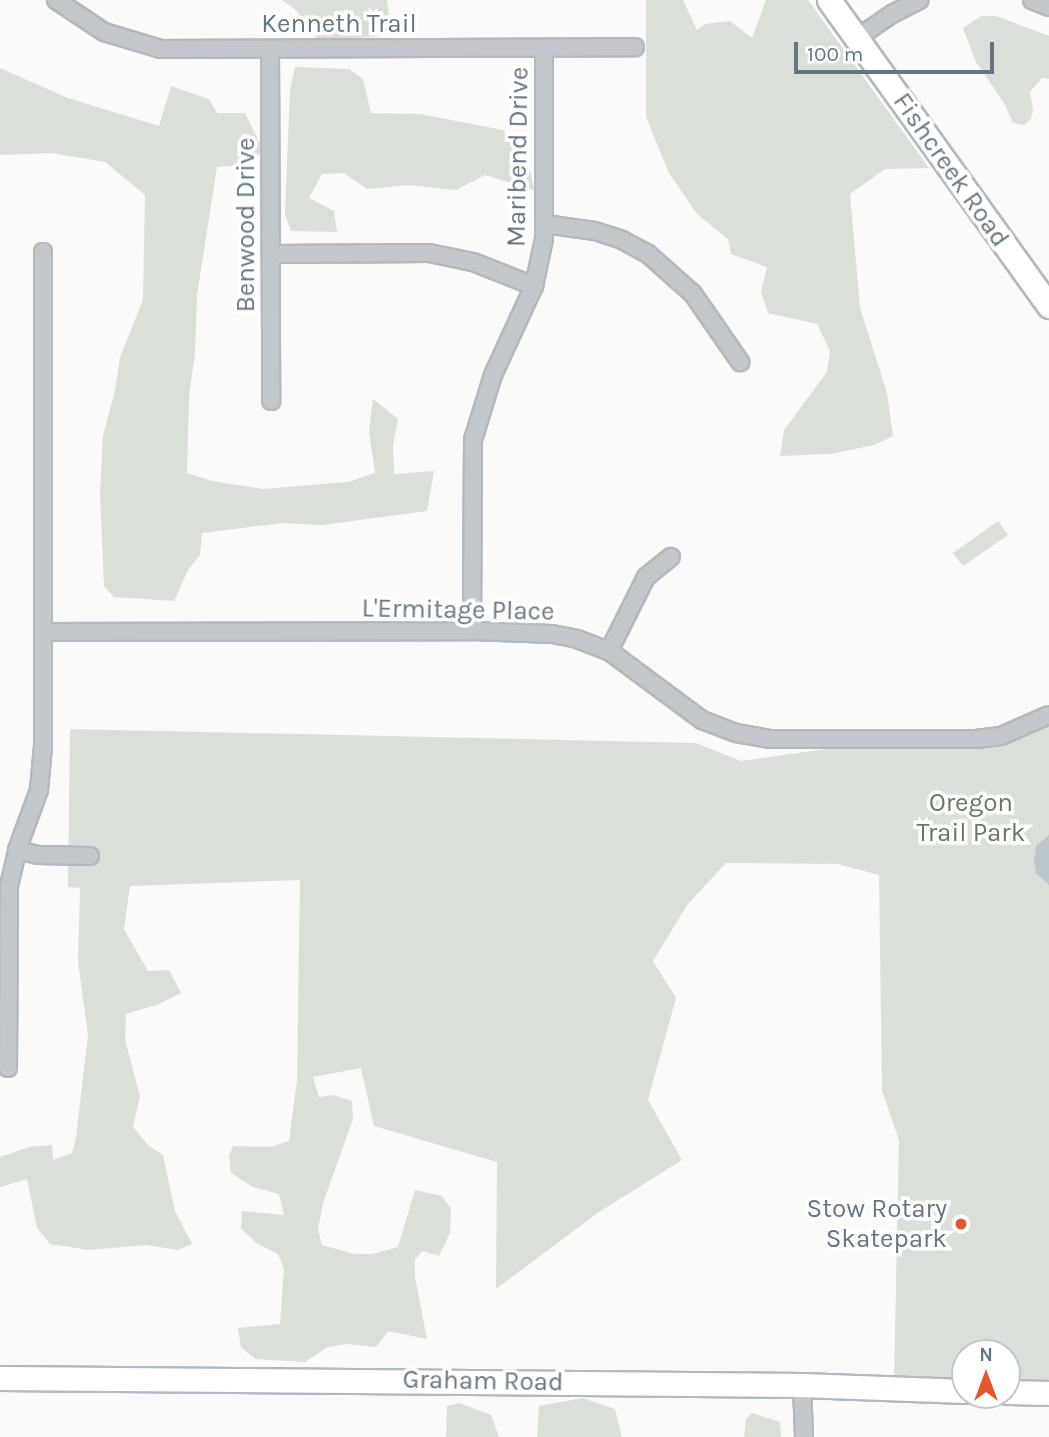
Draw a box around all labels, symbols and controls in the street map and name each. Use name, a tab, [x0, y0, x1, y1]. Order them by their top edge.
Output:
street label: Kenneth Trail	[261, 8, 417, 40]
scale bar	[797, 28, 996, 72]
text: 100 m	[807, 42, 864, 66]
street label: Maribend Drive	[501, 67, 535, 247]
street label: Fishcreek Road	[886, 87, 1016, 253]
street label: Benwood Drive	[230, 138, 262, 312]
street label: L'Ermitage Place	[361, 593, 555, 627]
park label: Oregon Trail Park	[917, 787, 1025, 848]
place label: Stow Rotary Skatepark	[807, 1193, 947, 1254]
marker: Stow Rotary Skatepark	[953, 1216, 969, 1232]
north arrow	[951, 1339, 1021, 1409]
text: N	[979, 1344, 993, 1366]
street label: Graham Road	[402, 1364, 564, 1398]

